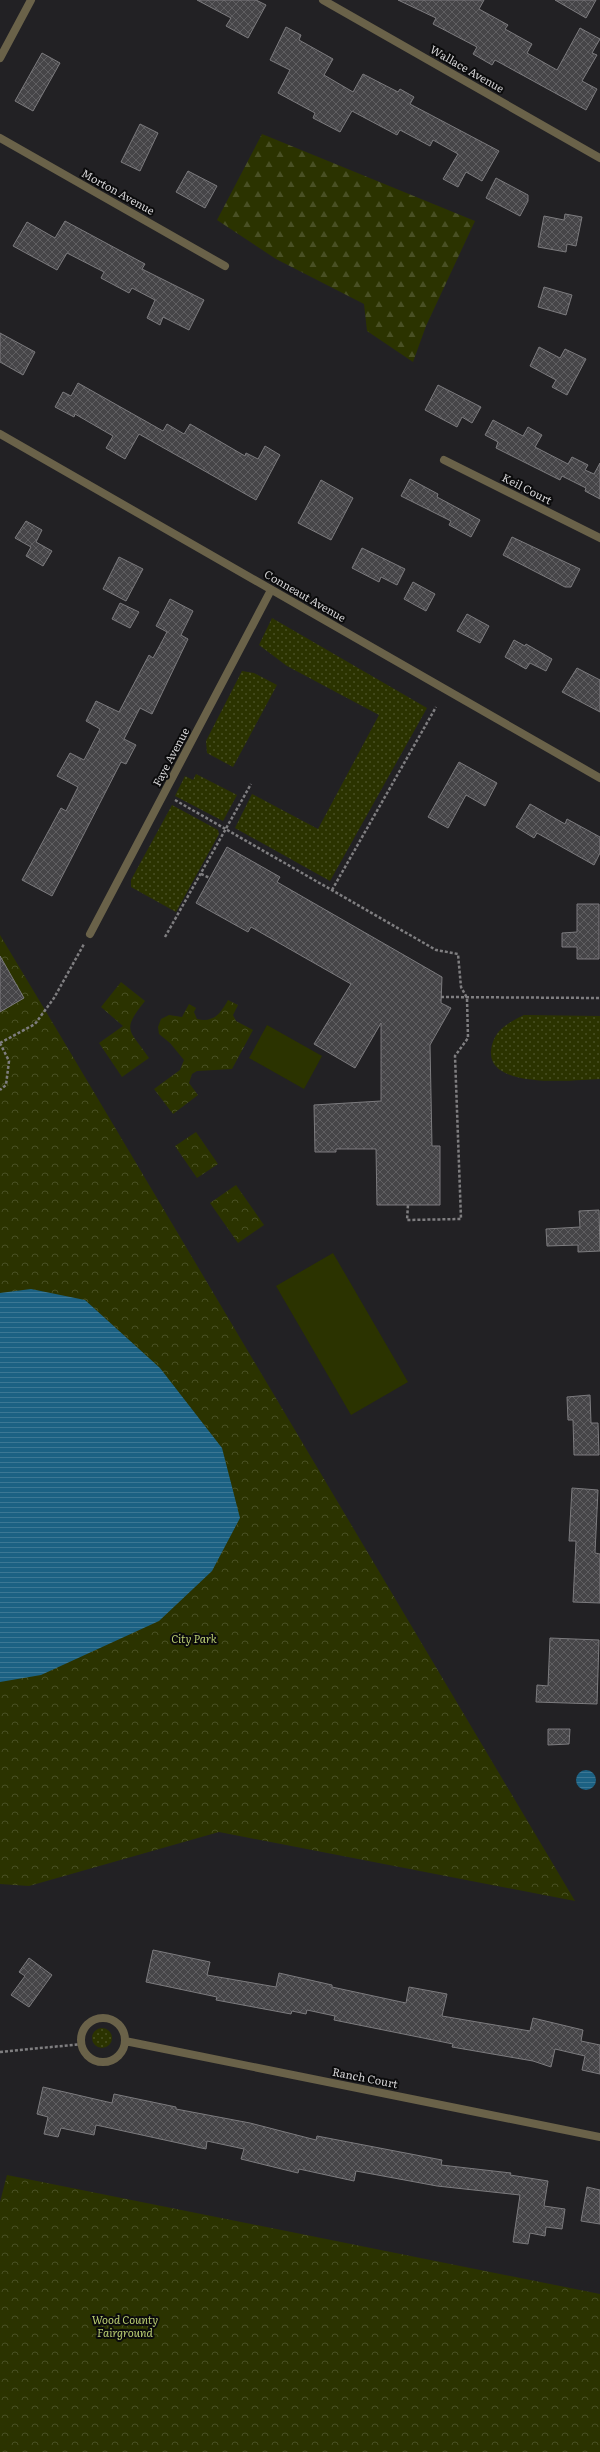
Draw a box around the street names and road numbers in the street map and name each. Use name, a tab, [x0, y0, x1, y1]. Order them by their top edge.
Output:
street label: Wallace Avenue	[428, 40, 508, 96]
street label: Morton Avenue	[79, 164, 158, 218]
street label: Keil Court	[500, 469, 556, 508]
street label: Conneaut Avenue	[262, 565, 349, 625]
street label: Faye Avenue	[148, 724, 192, 789]
street label: Ranch Court	[331, 2063, 400, 2091]

